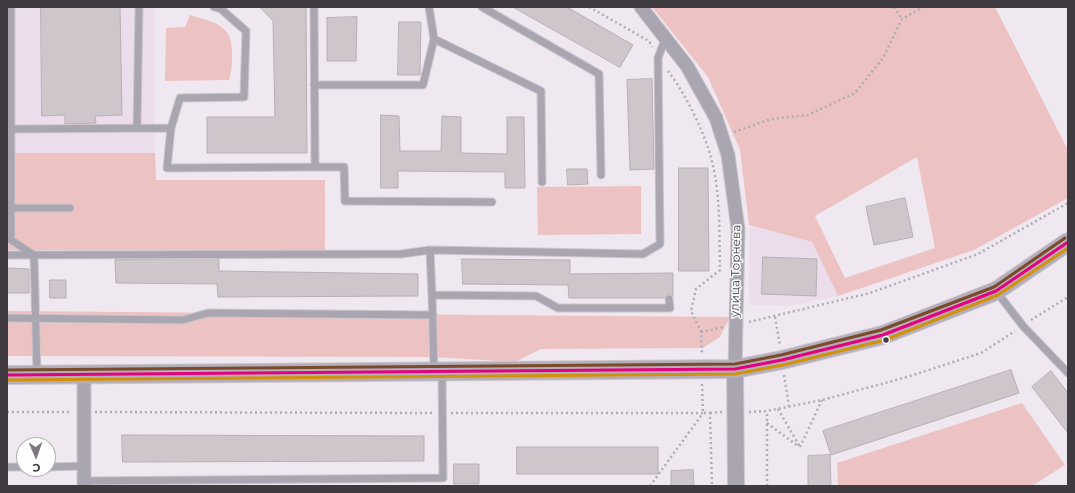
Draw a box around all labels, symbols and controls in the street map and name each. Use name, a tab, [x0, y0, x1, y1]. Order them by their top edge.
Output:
street label: улица Торнева	[728, 225, 744, 317]
unlabelled marker	[881, 335, 891, 345]
north arrow	[16, 437, 56, 477]
text: С	[32, 461, 41, 475]

